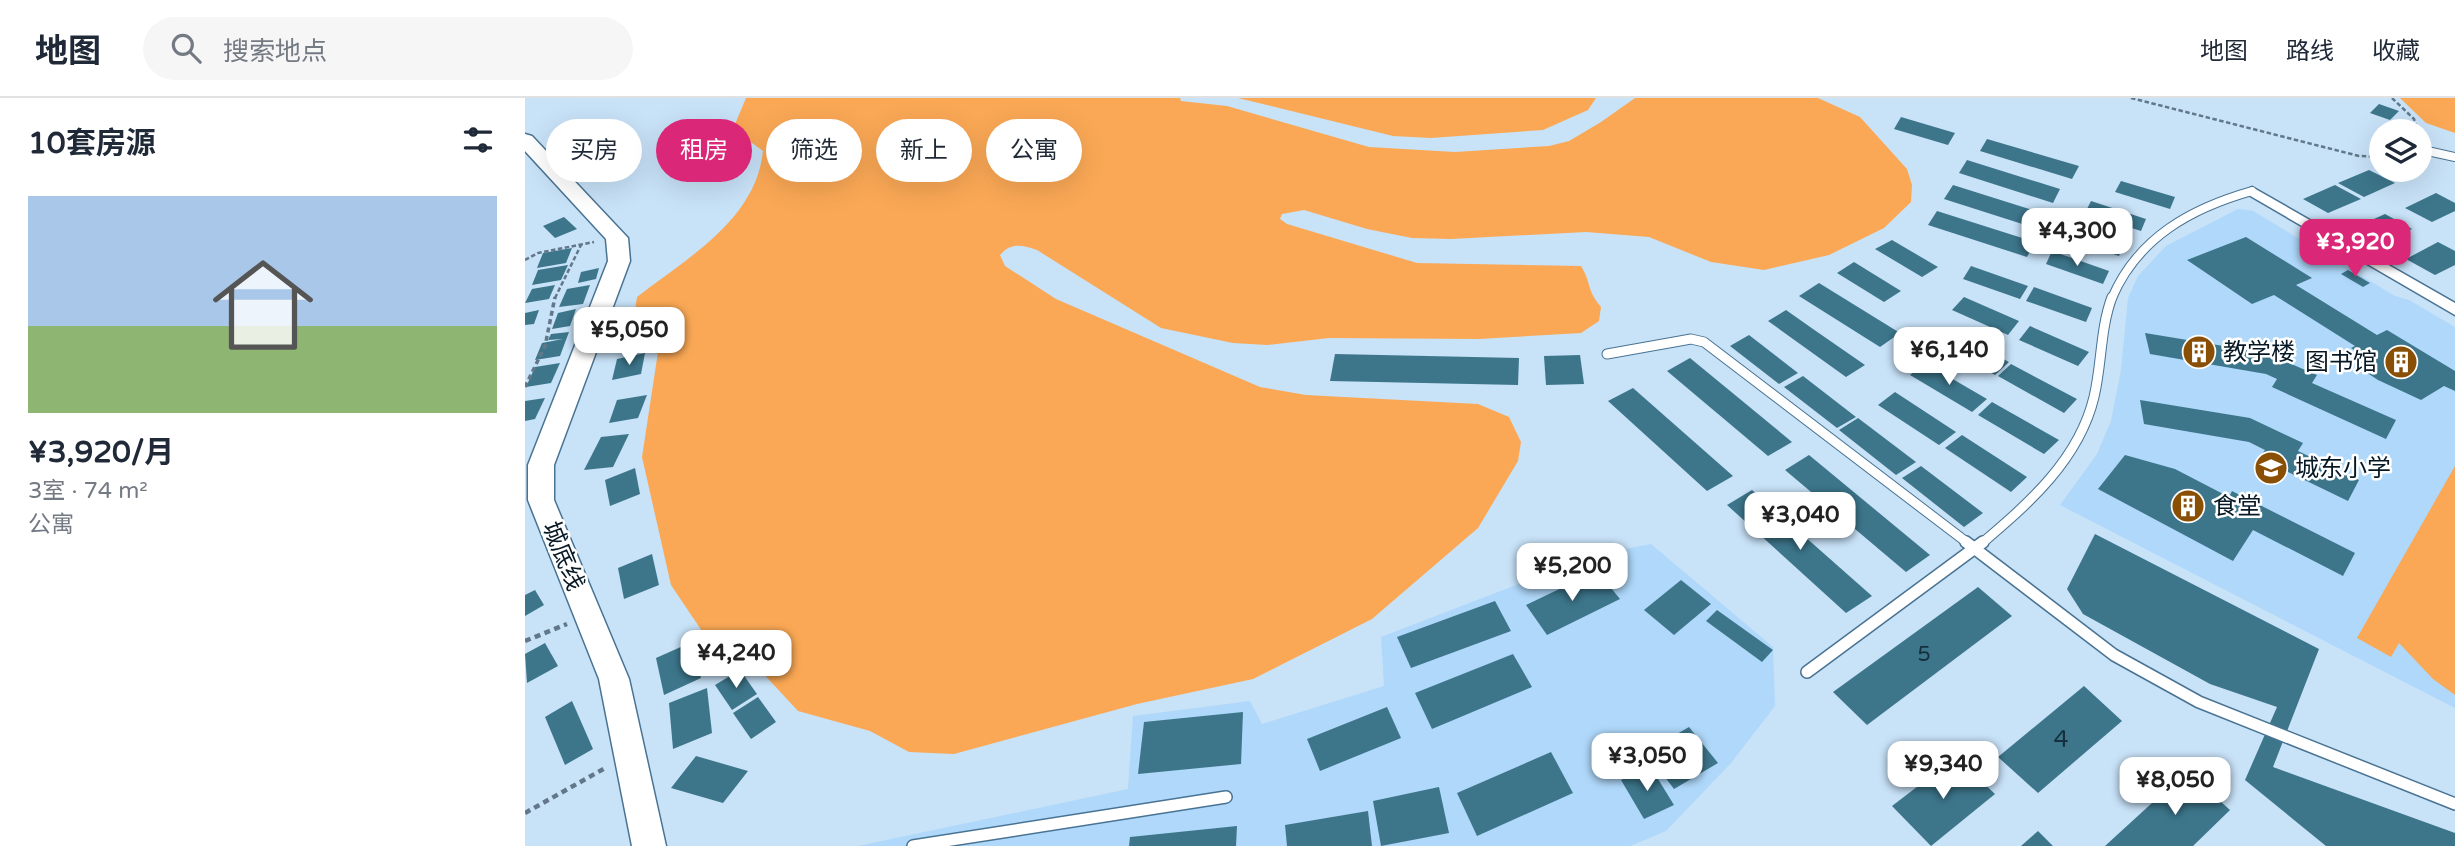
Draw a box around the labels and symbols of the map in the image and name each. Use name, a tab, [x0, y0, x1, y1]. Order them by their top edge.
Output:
pin: ¥4,300	[2020, 208, 2134, 268]
pin: ¥3,920	[2298, 220, 2412, 279]
pin: ¥5,050	[572, 308, 686, 367]
pin: ¥6,140	[1892, 328, 2006, 387]
building icon: 教学楼	[2180, 333, 2218, 371]
place label: 教学楼	[2223, 338, 2295, 367]
building icon: 图书馆	[2382, 343, 2420, 381]
place label: 图书馆	[2305, 348, 2377, 377]
school or university icon: 城东小学	[2252, 449, 2290, 487]
place label: 城东小学	[2295, 454, 2391, 483]
building icon: 食堂	[2169, 487, 2207, 525]
pin: ¥3,040	[1743, 492, 1857, 552]
place label: 食堂	[2213, 492, 2261, 521]
street label: 城底线	[536, 517, 590, 595]
pin: ¥5,200	[1515, 544, 1629, 603]
pin: ¥4,240	[679, 630, 793, 690]
house number: 5	[1917, 642, 1931, 667]
house number: 4	[2053, 725, 2069, 754]
pin: ¥3,050	[1590, 734, 1704, 793]
pin: ¥9,340	[1886, 742, 2000, 801]
pin: ¥8,050	[2118, 758, 2232, 817]

